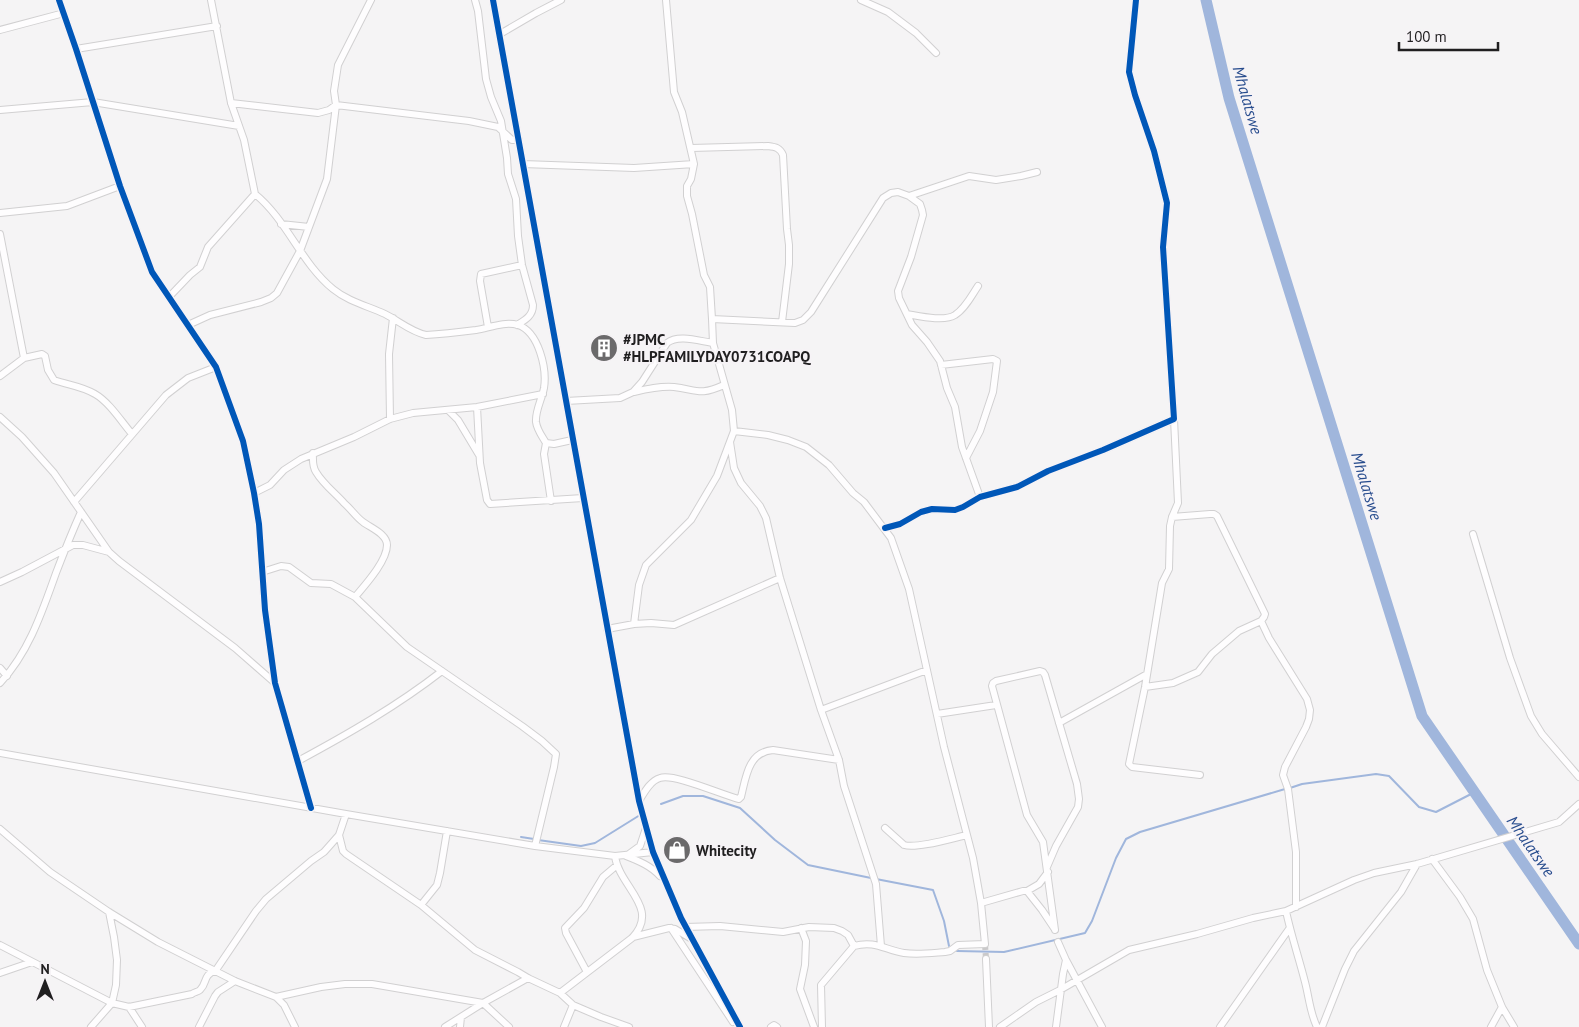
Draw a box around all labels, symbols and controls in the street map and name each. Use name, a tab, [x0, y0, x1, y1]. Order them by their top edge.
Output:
scale bar	[1399, 20, 1498, 52]
text: 100 m	[1406, 27, 1447, 46]
water label: Mhalatswe	[1229, 64, 1267, 137]
place label: #JPMC #HLPFAMILYDAY0731COAPQ	[623, 330, 811, 366]
building icon: #JPMC #HLPFAMILYDAY0731COAPQ	[589, 333, 619, 363]
water label: Mhalatswe	[1347, 450, 1387, 523]
water label: Mhalatswe	[1503, 812, 1560, 881]
shop icon: Whitecity	[662, 835, 692, 865]
place label: Whitecity	[696, 841, 757, 860]
north arrow	[20, 957, 70, 1007]
text: N	[40, 960, 50, 978]

